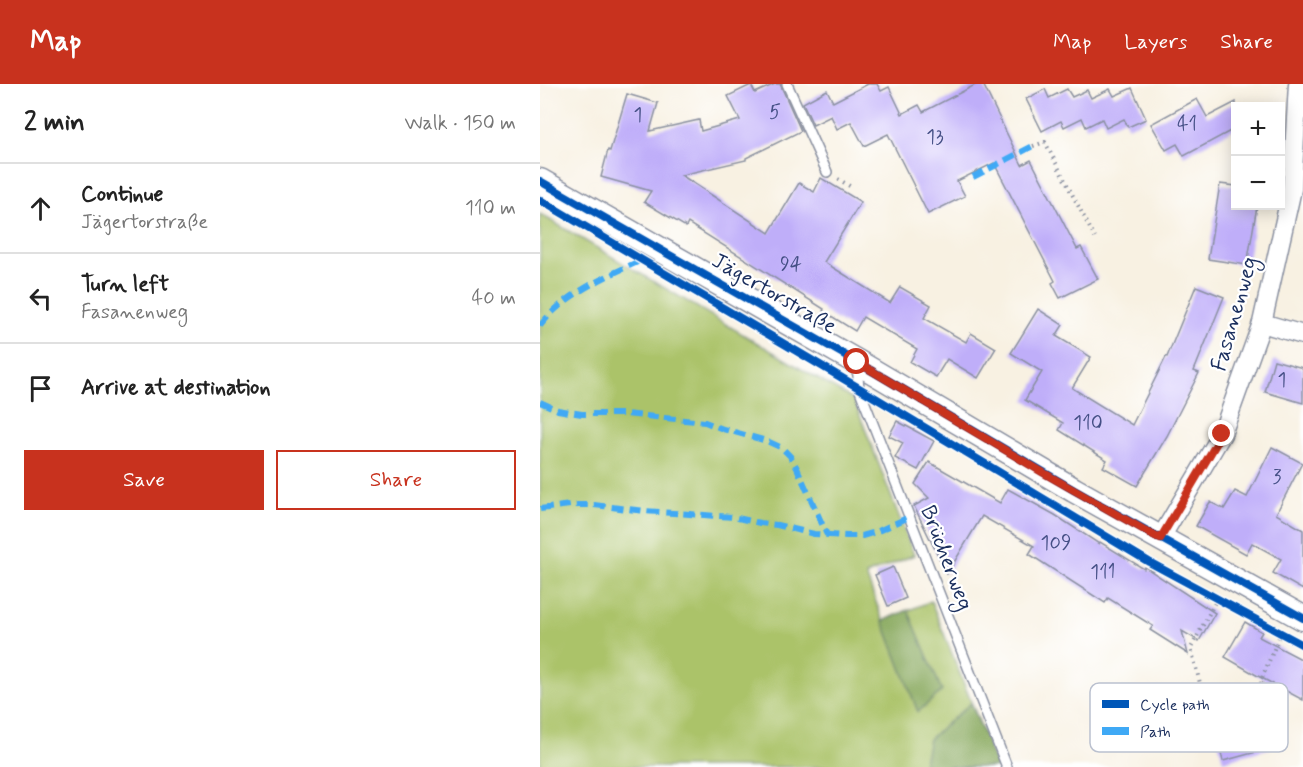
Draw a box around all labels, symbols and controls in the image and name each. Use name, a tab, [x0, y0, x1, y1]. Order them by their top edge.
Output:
text: Map	[30, 24, 81, 61]
text: Map	[1053, 28, 1091, 56]
text: Layers	[1124, 28, 1187, 56]
text: Share	[1220, 28, 1273, 56]
house number: 5	[769, 99, 781, 126]
house number: 1	[634, 102, 642, 129]
map controls	[1231, 102, 1285, 210]
button: +	[1231, 102, 1285, 156]
text: 2 min	[24, 106, 85, 140]
text: Walk · 150 m	[404, 110, 516, 137]
house number: 41	[1177, 111, 1197, 138]
house number: 13	[926, 124, 944, 151]
button: −	[1231, 156, 1285, 210]
text: Continue	[81, 181, 163, 209]
icon: ahead	[24, 192, 57, 225]
text: 110 m	[465, 195, 516, 222]
text: Jägertorstraße	[81, 209, 208, 236]
street label: Jägertorstraße	[706, 247, 842, 342]
house number: 94	[780, 251, 802, 278]
street label: Fasanenweg	[1205, 254, 1268, 375]
text: Turn left	[81, 271, 169, 299]
icon: left	[24, 282, 57, 315]
text: 40 m	[472, 285, 516, 312]
text: Fasanenweg	[81, 299, 188, 326]
route start	[843, 348, 869, 374]
house number: 1	[1278, 367, 1286, 394]
icon: arrive	[24, 372, 57, 405]
text: Arrive at destination	[81, 374, 271, 402]
house number: 110	[1073, 410, 1103, 437]
route end	[1208, 420, 1234, 446]
button: Save	[24, 450, 264, 510]
button: Share	[276, 450, 516, 510]
house number: 3	[1272, 464, 1282, 491]
street label: Brücherweg	[910, 502, 979, 616]
house number: 109	[1041, 530, 1071, 557]
house number: 111	[1090, 559, 1116, 586]
legend	[1090, 683, 1288, 752]
text: Cycle path	[1140, 695, 1210, 716]
text: Path	[1140, 722, 1171, 743]

